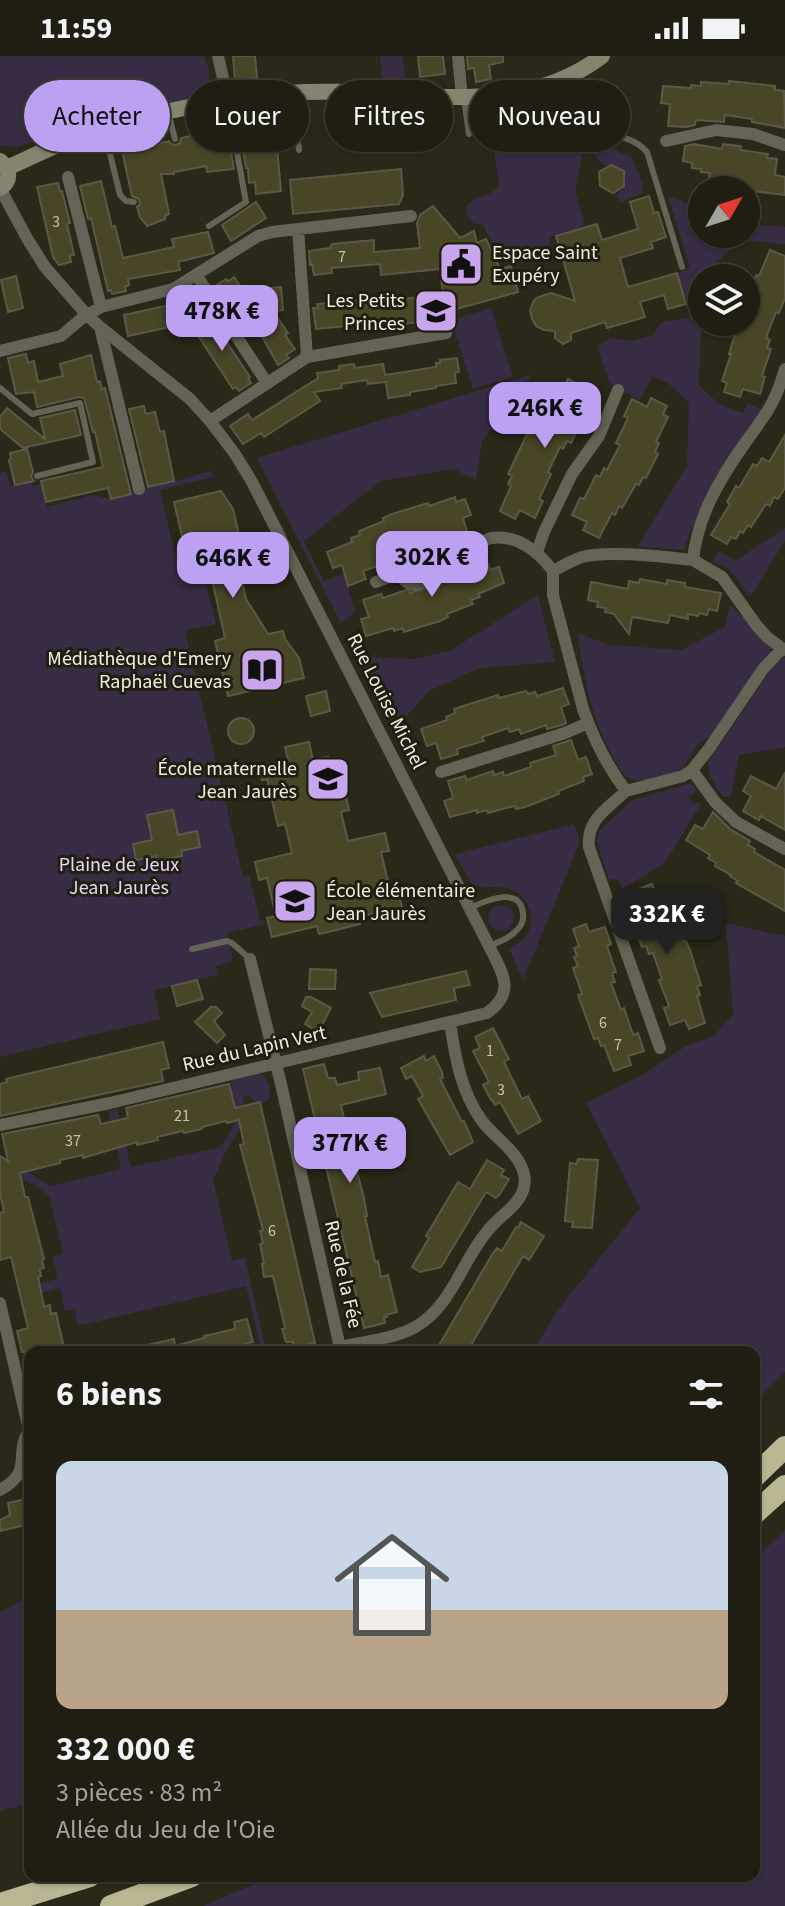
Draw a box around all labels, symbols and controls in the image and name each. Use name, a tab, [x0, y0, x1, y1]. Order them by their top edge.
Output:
text: 11:59	[40, 7, 112, 50]
chip: Acheter	[24, 80, 170, 152]
chip: Louer	[186, 80, 309, 152]
chip: Filtres	[325, 80, 453, 152]
chip: Nouveau	[469, 80, 630, 152]
north arrow	[688, 176, 760, 248]
map controls	[688, 176, 760, 336]
house number: 3	[52, 211, 60, 233]
place label: Espace Saint Exupéry	[492, 239, 598, 290]
public building icon: Espace Saint Exupéry	[437, 240, 485, 288]
house number: 7	[338, 246, 346, 268]
button: layers	[688, 264, 760, 336]
pin: 478K €	[157, 285, 287, 353]
place label: Les Petits Princes	[326, 287, 405, 338]
school or university icon: Les Petits Princes	[412, 287, 460, 335]
text: 478K €	[184, 292, 260, 329]
pin: 246K €	[480, 382, 610, 450]
text: 246K €	[507, 389, 583, 426]
pin: 302K €	[367, 531, 497, 599]
pin: 646K €	[168, 532, 298, 600]
text: 302K €	[394, 538, 470, 575]
text: 646K €	[195, 539, 271, 576]
street label: Rue Louise Michel	[340, 629, 432, 774]
place label: Médiathèque d'Emery Raphaël Cuevas	[47, 645, 232, 696]
library icon: Médiathèque d'Emery Raphaël Cuevas	[238, 646, 286, 694]
place label: École maternelle Jean Jaurès	[157, 755, 297, 806]
school or university icon: École maternelle Jean Jaurès	[304, 755, 352, 803]
park label: Plaine de Jeux Jean Jaurès	[59, 851, 179, 902]
school or university icon: École élémentaire Jean Jaurès	[271, 877, 319, 925]
place label: École élémentaire Jean Jaurès	[326, 877, 475, 928]
pin: 332K €	[602, 888, 732, 956]
text: 332K €	[629, 895, 705, 932]
house number: 6	[599, 1012, 607, 1034]
street label: Rue du Lapin Vert	[180, 1019, 329, 1079]
house number: 7	[614, 1034, 622, 1056]
house number: 1	[486, 1040, 494, 1062]
house number: 3	[497, 1079, 505, 1101]
house number: 21	[174, 1105, 190, 1127]
pin: 377K €	[285, 1117, 415, 1185]
text: 377K €	[312, 1124, 388, 1161]
house number: 37	[65, 1130, 81, 1152]
street label: Rue de la Fée	[317, 1218, 369, 1331]
house number: 6	[268, 1220, 276, 1242]
text: 6 biens	[56, 1370, 162, 1419]
icon: filters	[684, 1372, 728, 1416]
icon: home	[320, 1513, 464, 1657]
text: 332 000 €	[56, 1725, 195, 1774]
text: 3 pièces · 83 m²	[56, 1774, 222, 1811]
text: Allée du Jeu de l'Oie	[56, 1811, 275, 1848]

